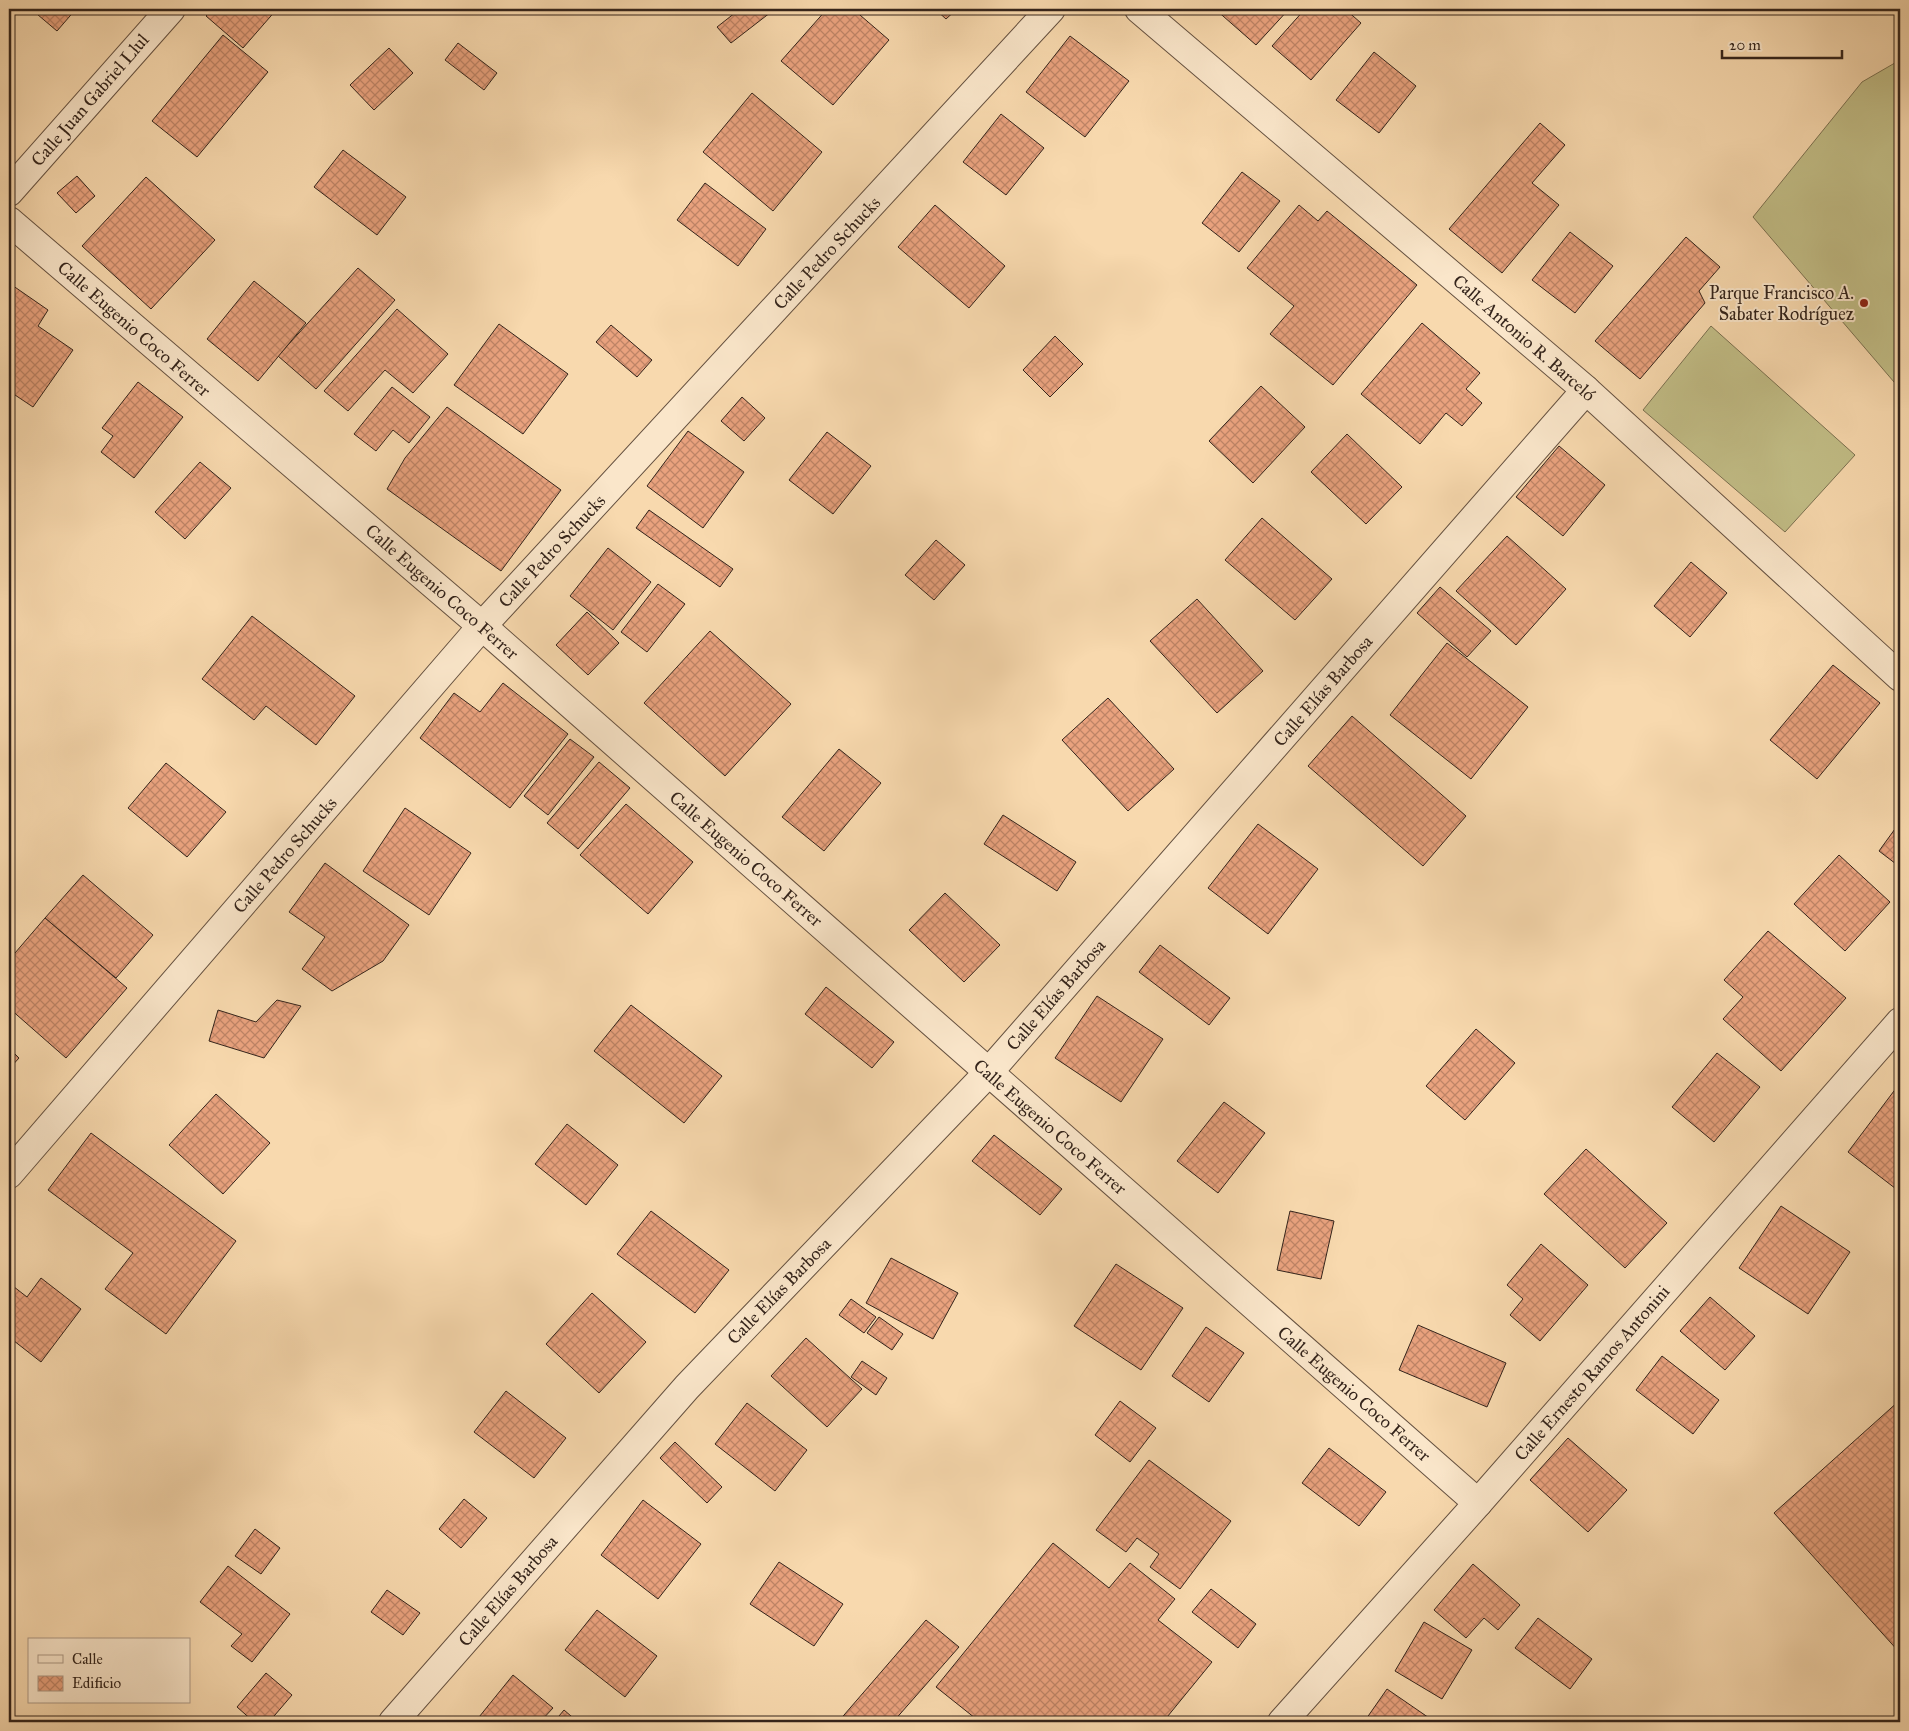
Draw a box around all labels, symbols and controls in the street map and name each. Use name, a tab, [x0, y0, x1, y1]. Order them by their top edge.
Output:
scale bar	[1722, 28, 1842, 60]
street label: Calle Juan Gabriel Llul	[26, 29, 154, 171]
text: 20 m	[1729, 36, 1761, 54]
street label: Calle Pedro Schucks	[769, 192, 885, 314]
street label: Calle Eugenio Coco Ferrer	[52, 257, 215, 402]
street label: Calle Antonio R. Barceló	[1448, 270, 1600, 406]
place label: Parque Francisco A. Sabater Rodríguez	[1709, 282, 1854, 326]
marker: Parque Francisco A. Sabater Rodríguez	[1858, 297, 1870, 309]
street label: Calle Pedro Schucks	[494, 490, 610, 612]
street label: Calle Eugenio Coco Ferrer	[360, 520, 523, 665]
street label: Calle Elías Barbosa	[1269, 631, 1378, 751]
street label: Calle Eugenio Coco Ferrer	[664, 787, 827, 932]
street label: Calle Pedro Schucks	[228, 792, 342, 918]
street label: Calle Elías Barbosa	[1002, 935, 1111, 1055]
street label: Calle Eugenio Coco Ferrer	[968, 1055, 1131, 1200]
street label: Calle Elías Barbosa	[722, 1233, 836, 1349]
street label: Calle Ernesto Ramos Antonini	[1510, 1281, 1674, 1465]
street label: Calle Eugenio Coco Ferrer	[1272, 1322, 1435, 1467]
street label: Calle Elías Barbosa	[454, 1531, 563, 1651]
legend	[28, 1638, 190, 1704]
text: Calle	[72, 1650, 103, 1668]
text: Edificio	[72, 1674, 121, 1692]

